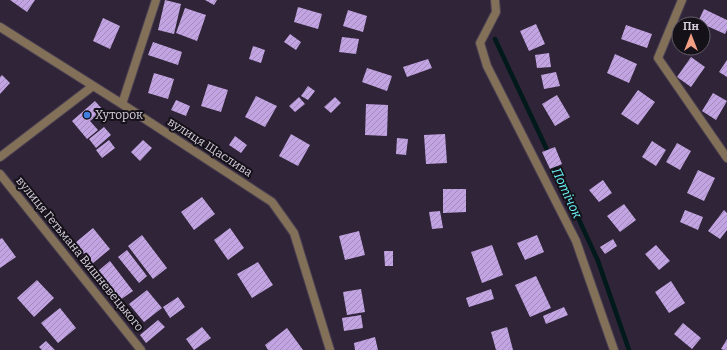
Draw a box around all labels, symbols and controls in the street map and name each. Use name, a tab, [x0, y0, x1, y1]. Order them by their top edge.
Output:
north arrow	[671, 16, 711, 56]
text: Пн	[683, 20, 700, 33]
place label: Хуторок	[95, 108, 143, 122]
marker: Хуторок	[82, 110, 92, 120]
street label: вулиця Щаслива	[165, 114, 255, 180]
water label: Потічок	[549, 165, 585, 221]
street label: вулиця Гетьмана Вишневецького	[13, 174, 147, 334]

